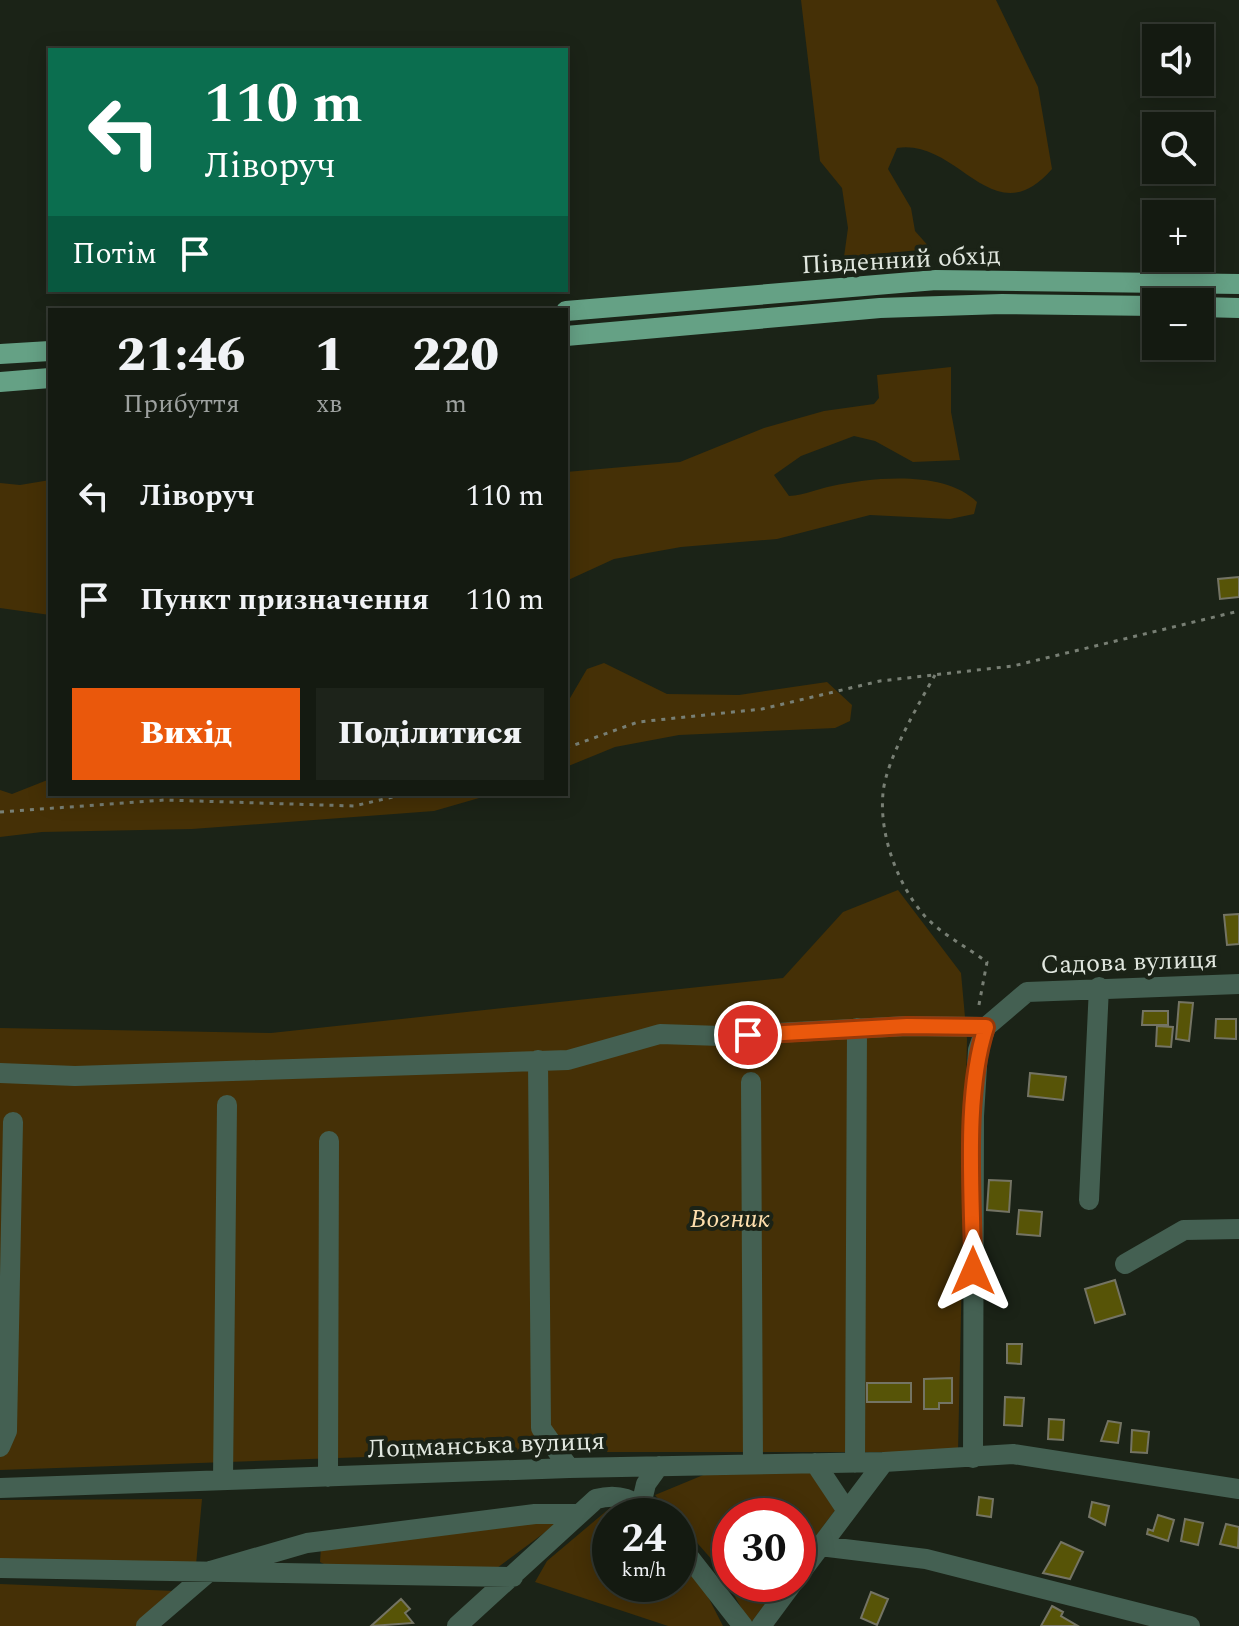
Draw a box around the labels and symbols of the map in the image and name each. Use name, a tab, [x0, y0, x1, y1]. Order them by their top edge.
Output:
street label: Південний обхід	[800, 235, 1002, 285]
street label: Садова вулиця	[1040, 939, 1218, 985]
pin	[714, 1001, 782, 1069]
park label: Вогник	[690, 1199, 770, 1239]
position arrow	[931, 1229, 1015, 1313]
street label: Лоцманська вулиця	[366, 1421, 606, 1469]
speed limit sign: 30	[712, 1498, 816, 1602]

